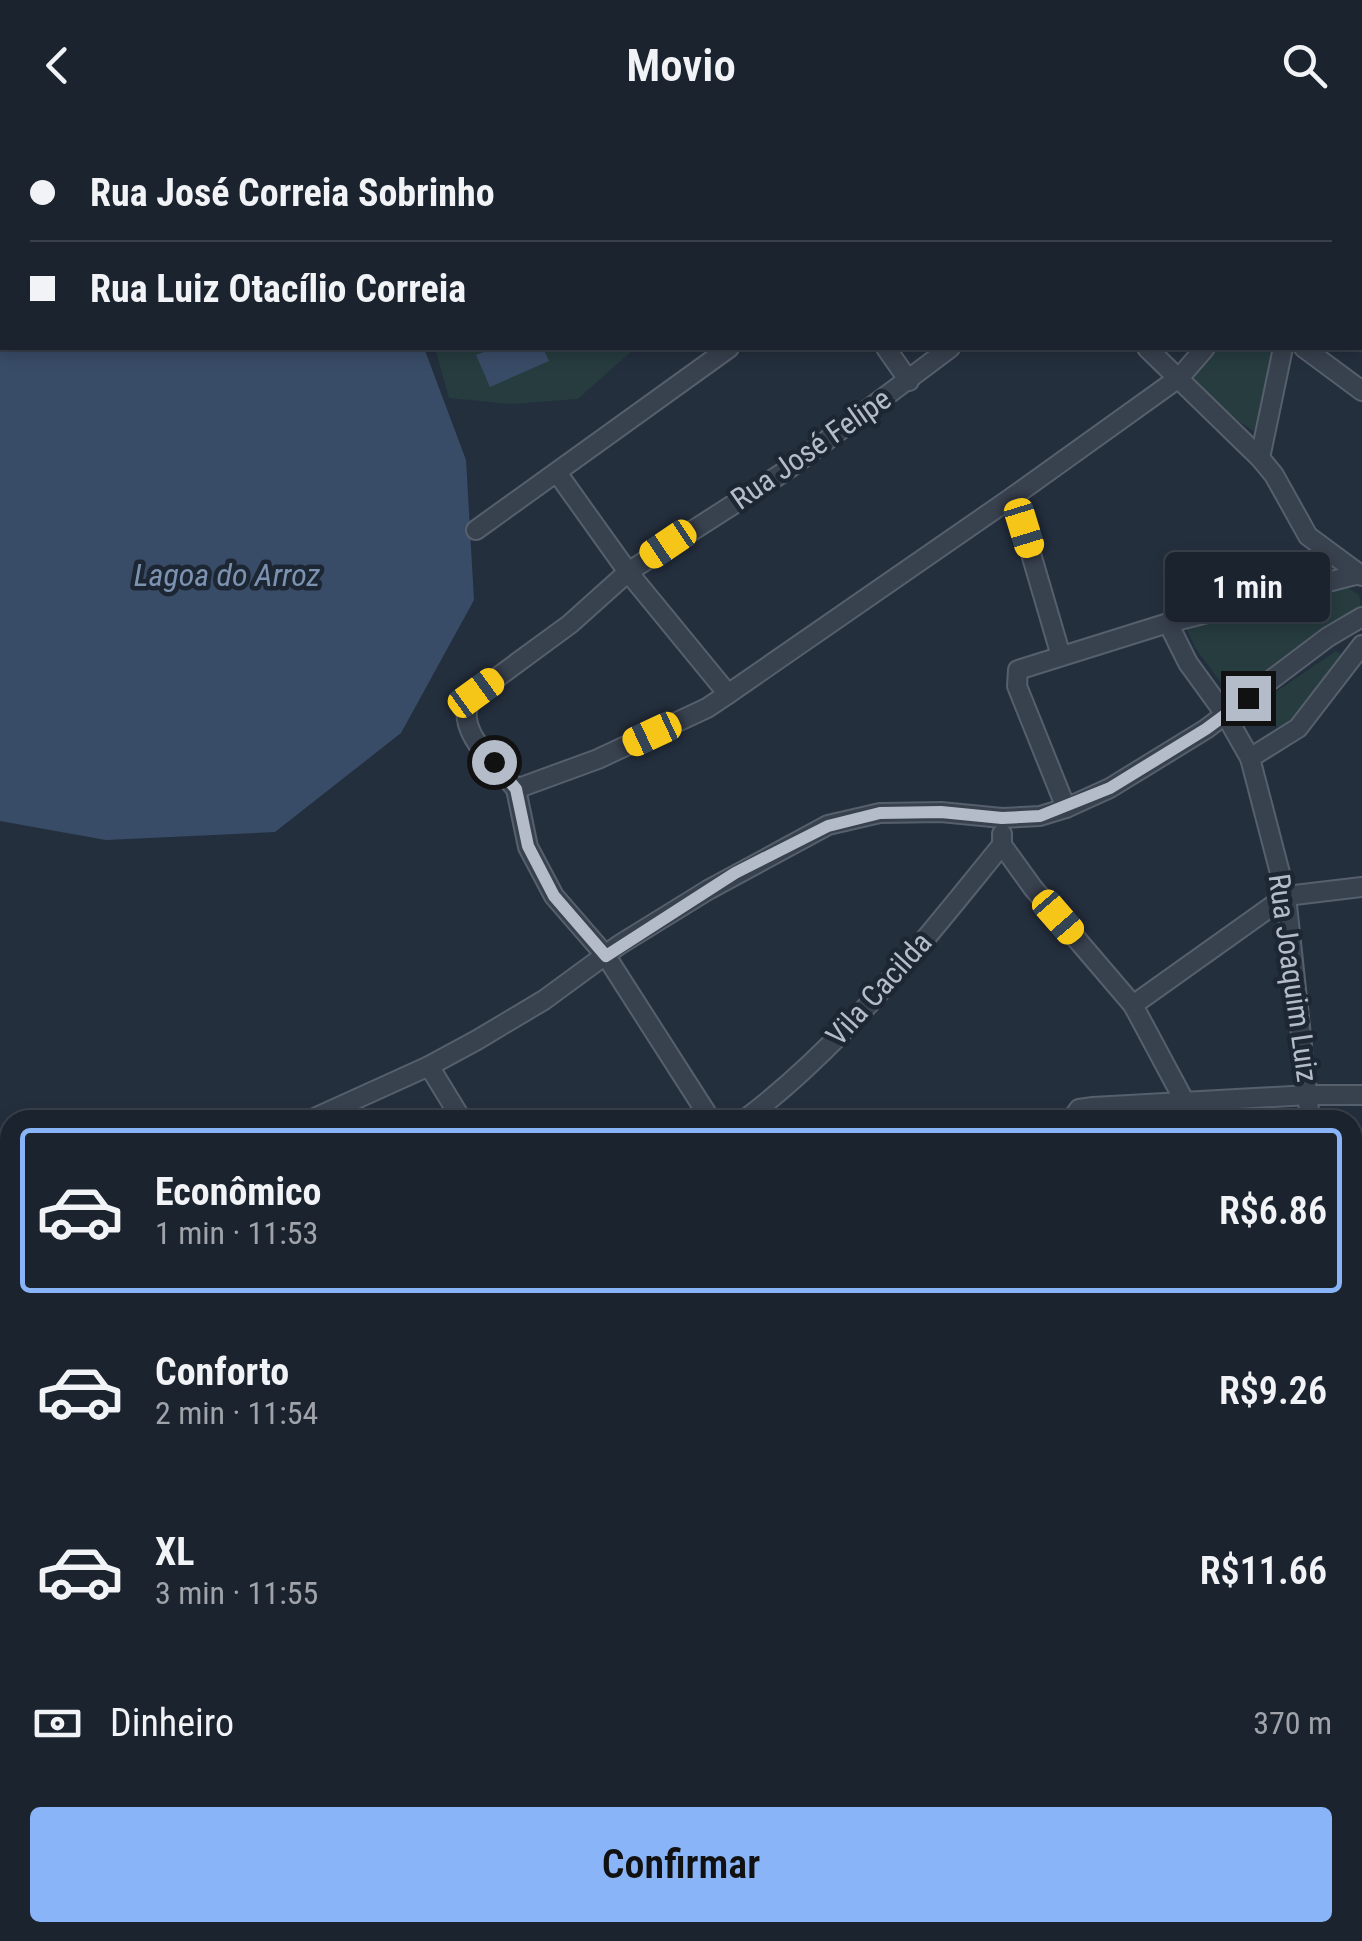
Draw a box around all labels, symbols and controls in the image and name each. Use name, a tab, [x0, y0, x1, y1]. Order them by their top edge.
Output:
icon: back	[30, 38, 85, 93]
icon: search	[1277, 38, 1332, 93]
text: Movio	[626, 39, 736, 92]
text: Rua José Correia Sobrinho	[90, 171, 495, 215]
text: Rua Luiz Otacílio Correia	[90, 267, 466, 311]
street label: Rua José Felipe	[724, 381, 897, 516]
car	[1001, 495, 1047, 561]
car	[635, 515, 701, 573]
callout: 1 min	[1166, 553, 1330, 623]
water label: Lagoa do Arroz	[134, 556, 321, 594]
text: 1 min	[1212, 568, 1283, 606]
car	[443, 663, 509, 723]
route end	[1226, 676, 1271, 721]
car	[618, 708, 686, 760]
route start	[472, 740, 517, 785]
street label: Rua Joaquim Luiz	[1262, 872, 1325, 1084]
car	[1027, 885, 1089, 949]
street label: Vila Cacilda	[819, 925, 939, 1052]
icon: car	[35, 1166, 125, 1256]
text: Econômico	[155, 1170, 321, 1214]
text: R$6.86	[1219, 1189, 1327, 1233]
text: 1 min · 11:53	[155, 1214, 318, 1252]
icon: car	[35, 1346, 125, 1436]
text: Conforto	[155, 1350, 289, 1394]
text: R$9.26	[1219, 1369, 1327, 1413]
text: 2 min · 11:54	[155, 1394, 318, 1432]
icon: car	[35, 1526, 125, 1616]
text: XL	[155, 1530, 194, 1574]
text: R$11.66	[1200, 1549, 1327, 1593]
text: 3 min · 11:55	[155, 1574, 318, 1612]
icon: cash	[30, 1696, 85, 1751]
text: Dinheiro	[110, 1701, 234, 1745]
text: 370 m	[1253, 1704, 1332, 1742]
button: Confirmar	[30, 1807, 1332, 1922]

